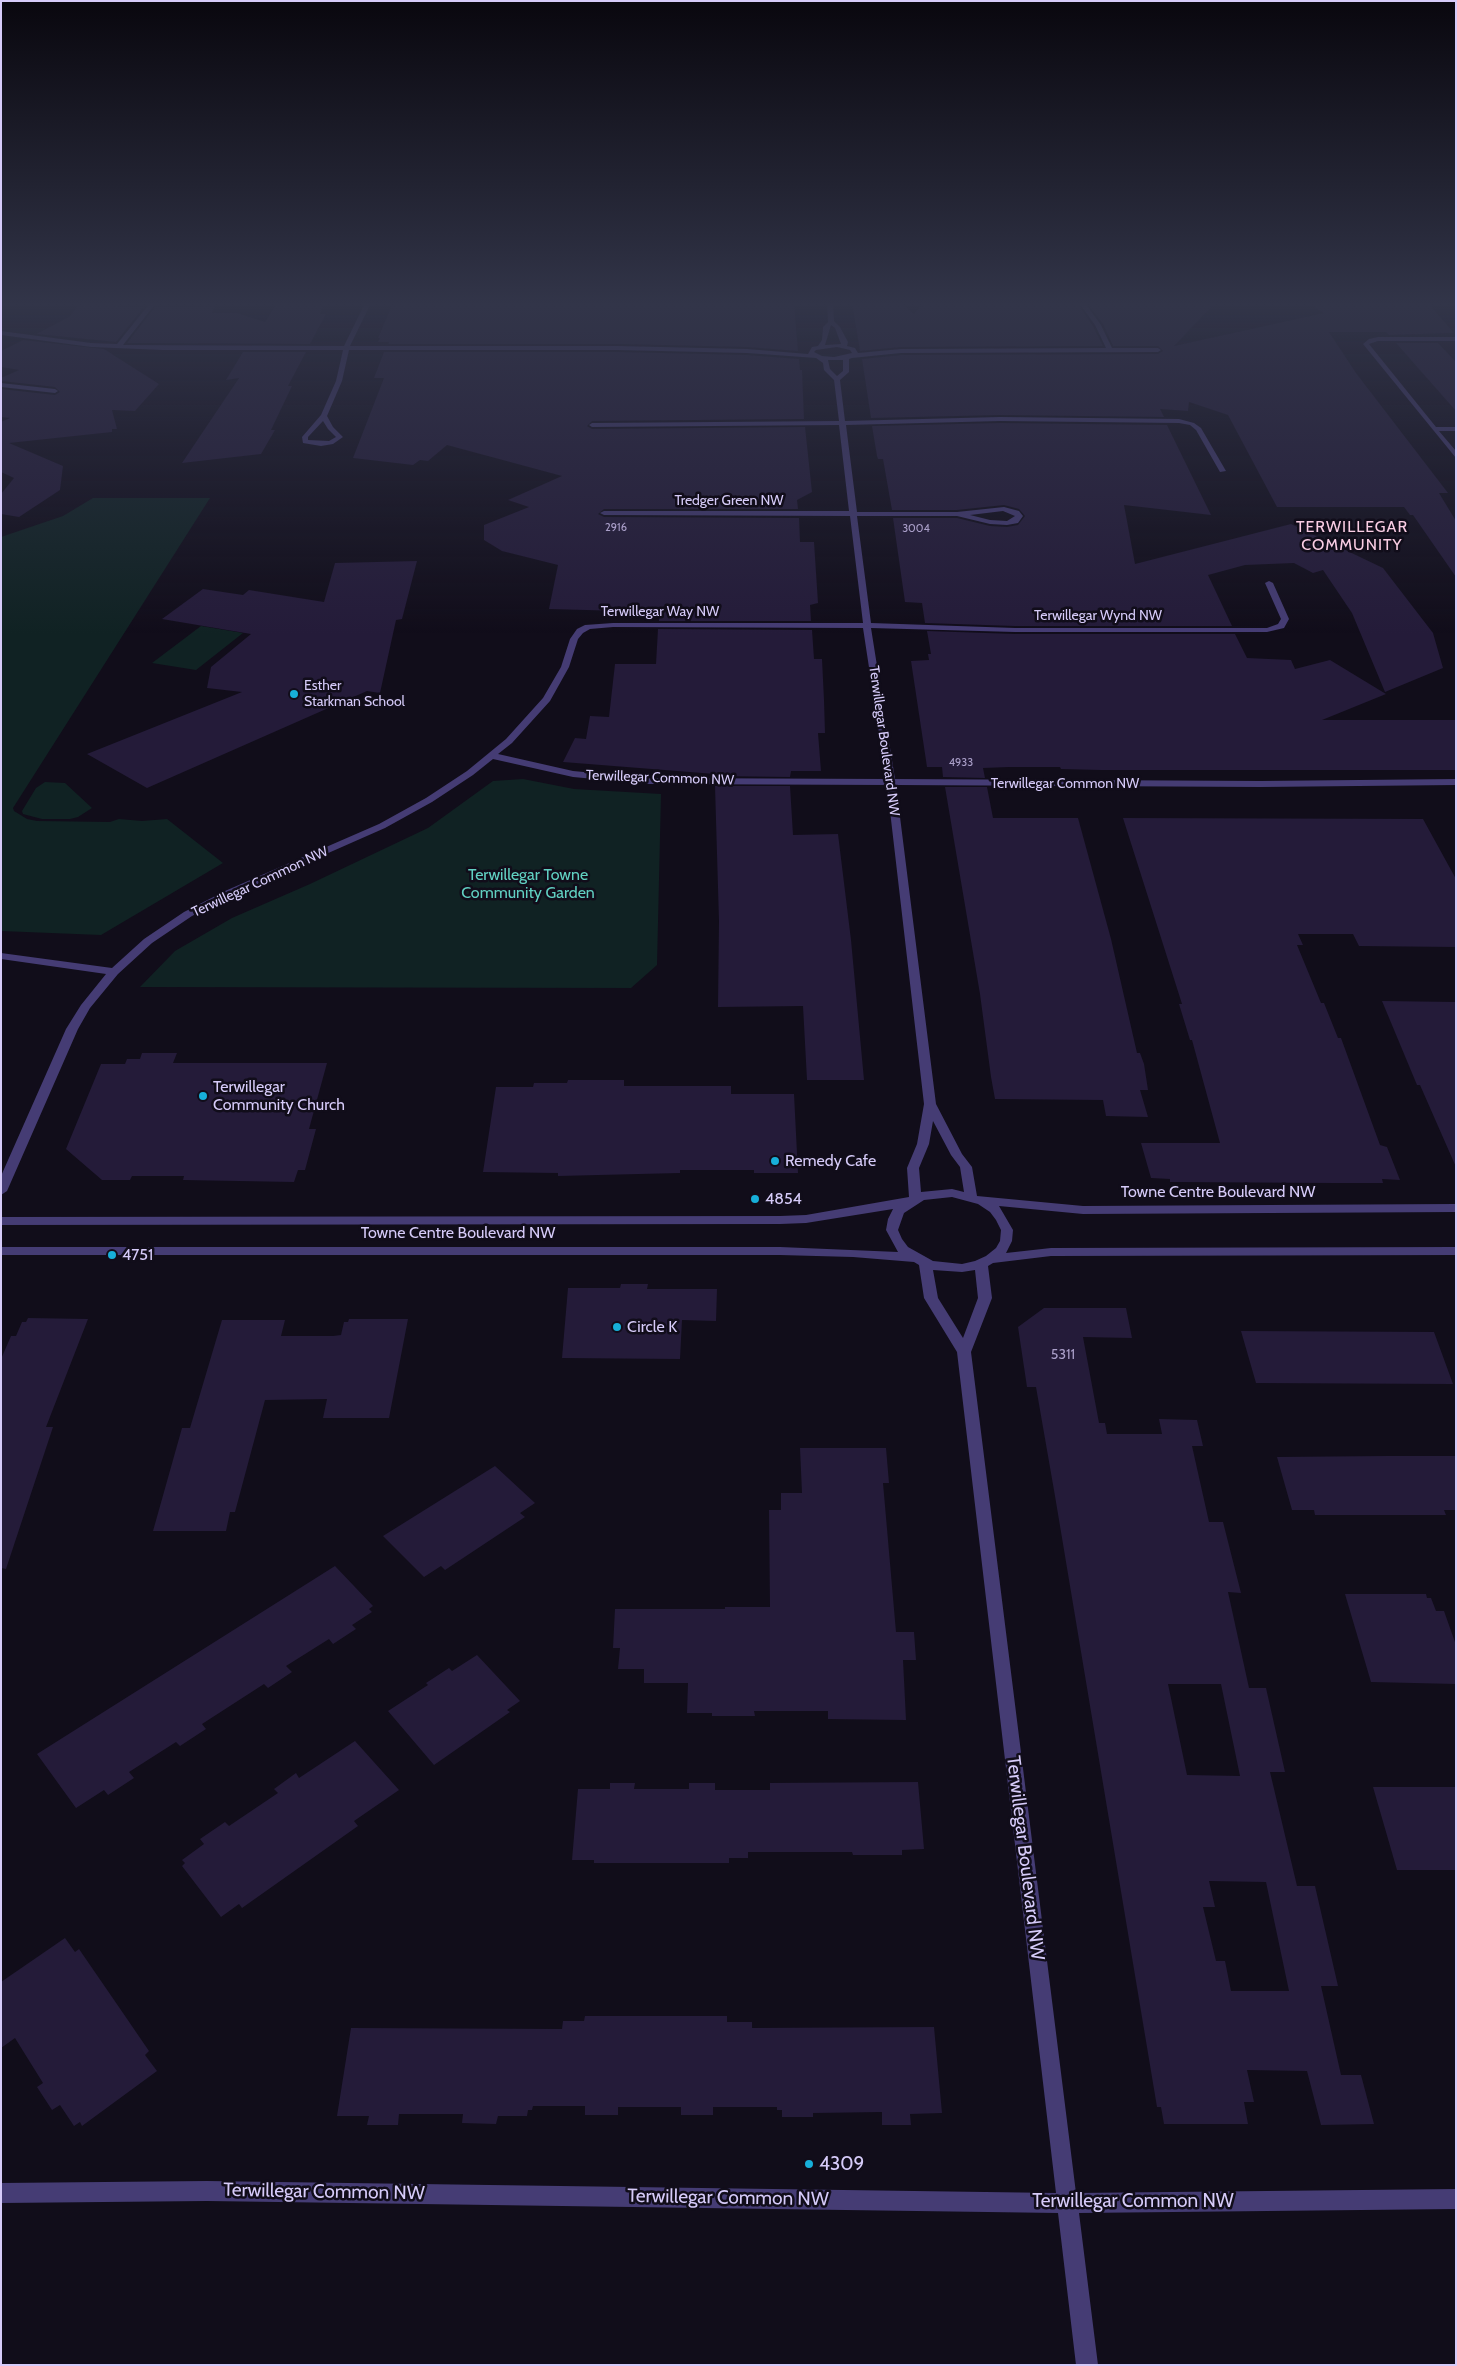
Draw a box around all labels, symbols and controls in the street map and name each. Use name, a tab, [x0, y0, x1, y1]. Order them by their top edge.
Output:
street label: Tredger Green NW	[674, 493, 784, 509]
district label: TERWILLEGAR COMMUNITY	[1295, 517, 1409, 555]
house number: 2916	[605, 521, 627, 535]
house number: 3004	[902, 522, 930, 536]
street label: Terwillegar Way NW	[601, 604, 719, 620]
street label: Terwillegar Wynd NW	[1034, 608, 1162, 624]
street label: Terwillegar Boulevard NW	[865, 665, 903, 817]
place label: Esther Starkman School	[304, 678, 405, 710]
marker: Esther Starkman School	[288, 688, 300, 700]
house number: 4933	[949, 756, 973, 770]
street label: Terwillegar Common NW	[586, 767, 734, 789]
street label: Terwillegar Common NW	[991, 776, 1139, 792]
street label: Terwillegar Common NW	[189, 843, 331, 921]
park label: Terwillegar Towne Community Garden	[461, 865, 595, 903]
place label: Terwillegar Community Church	[213, 1077, 345, 1115]
marker: Terwillegar Community Church	[197, 1090, 209, 1102]
place label: Remedy Cafe	[785, 1151, 876, 1171]
marker: Remedy Cafe	[769, 1155, 781, 1167]
street label: Towne Centre Boulevard NW	[1121, 1182, 1315, 1202]
place label: 4854	[765, 1189, 802, 1209]
marker: 4854	[749, 1193, 761, 1205]
street label: Towne Centre Boulevard NW	[361, 1223, 555, 1243]
place label: 4751	[122, 1245, 153, 1265]
marker: 4751	[106, 1249, 118, 1261]
place label: Circle K	[627, 1317, 677, 1337]
marker: Circle K	[611, 1321, 623, 1333]
house number: 5311	[1051, 1347, 1075, 1363]
street label: Terwillegar Boulevard NW	[1001, 1755, 1049, 1961]
place label: 4309	[819, 2153, 864, 2175]
marker: 4309	[803, 2158, 815, 2170]
street label: Terwillegar Common NW	[223, 2179, 425, 2205]
street label: Terwillegar Common NW	[627, 2185, 829, 2211]
street label: Terwillegar Common NW	[1032, 2190, 1234, 2212]

